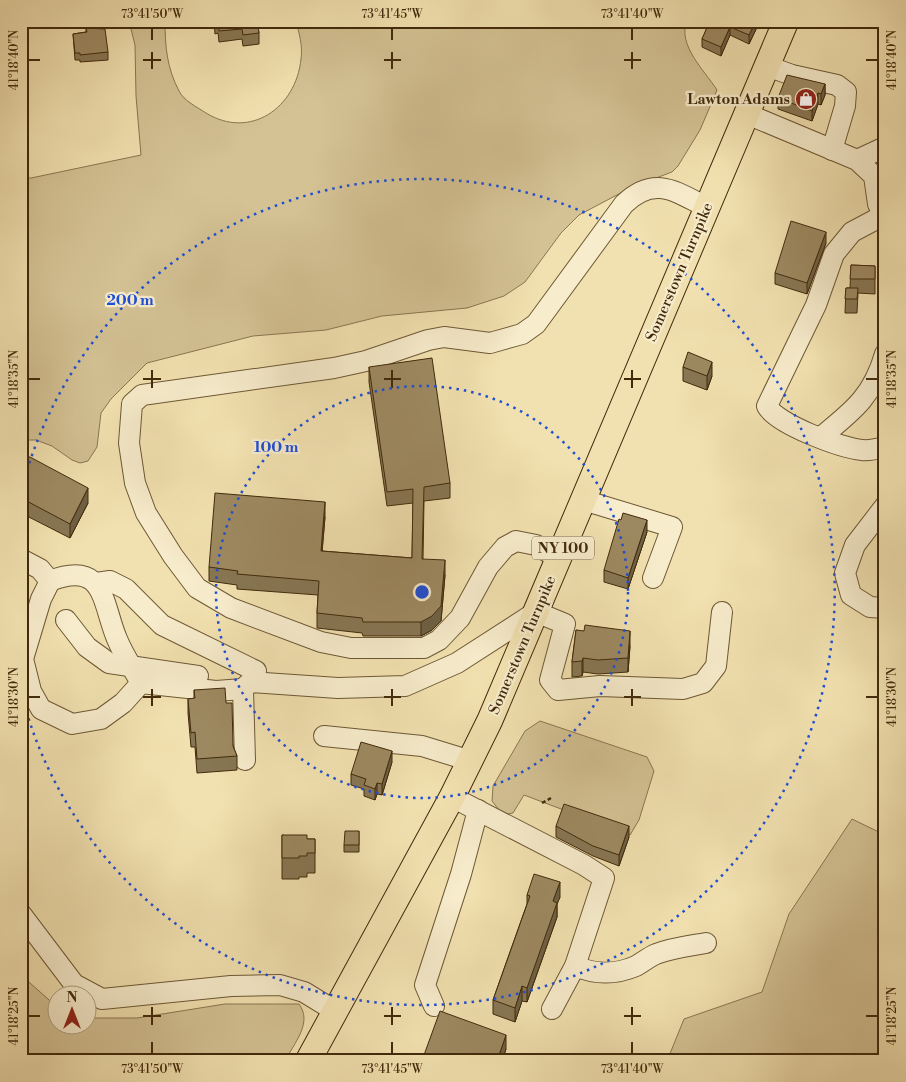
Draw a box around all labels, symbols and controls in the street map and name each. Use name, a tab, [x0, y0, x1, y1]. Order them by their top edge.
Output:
text: 73°41'50"W	[121, 7, 184, 22]
text: 73°41'45"W	[361, 7, 424, 22]
text: 73°41'40"W	[601, 7, 664, 22]
text: 41°18'40"N	[7, 30, 22, 90]
text: 41°18'40"N	[885, 30, 900, 90]
shop icon: Lawton Adams	[794, 87, 818, 111]
place label: Lawton Adams	[687, 90, 790, 109]
street label: Somerstown Turnpike	[642, 200, 717, 344]
text: 200 m	[106, 291, 154, 310]
text: 41°18'35"N	[7, 350, 22, 408]
text: 41°18'35"N	[885, 350, 900, 408]
text: 100 m	[254, 438, 299, 457]
road number: NY 100	[532, 536, 594, 560]
street label: Somerstown Turnpike	[485, 573, 560, 717]
centre of rings	[413, 583, 431, 601]
text: 41°18'30"N	[7, 667, 22, 727]
text: 41°18'30"N	[885, 667, 900, 727]
north arrow	[48, 984, 98, 1034]
text: 41°18'25"N	[7, 987, 22, 1045]
text: 41°18'25"N	[885, 987, 900, 1045]
text: N	[66, 989, 78, 1007]
text: 73°41'50"W	[121, 1062, 184, 1077]
text: 73°41'45"W	[361, 1062, 424, 1077]
text: 73°41'40"W	[601, 1062, 664, 1077]

